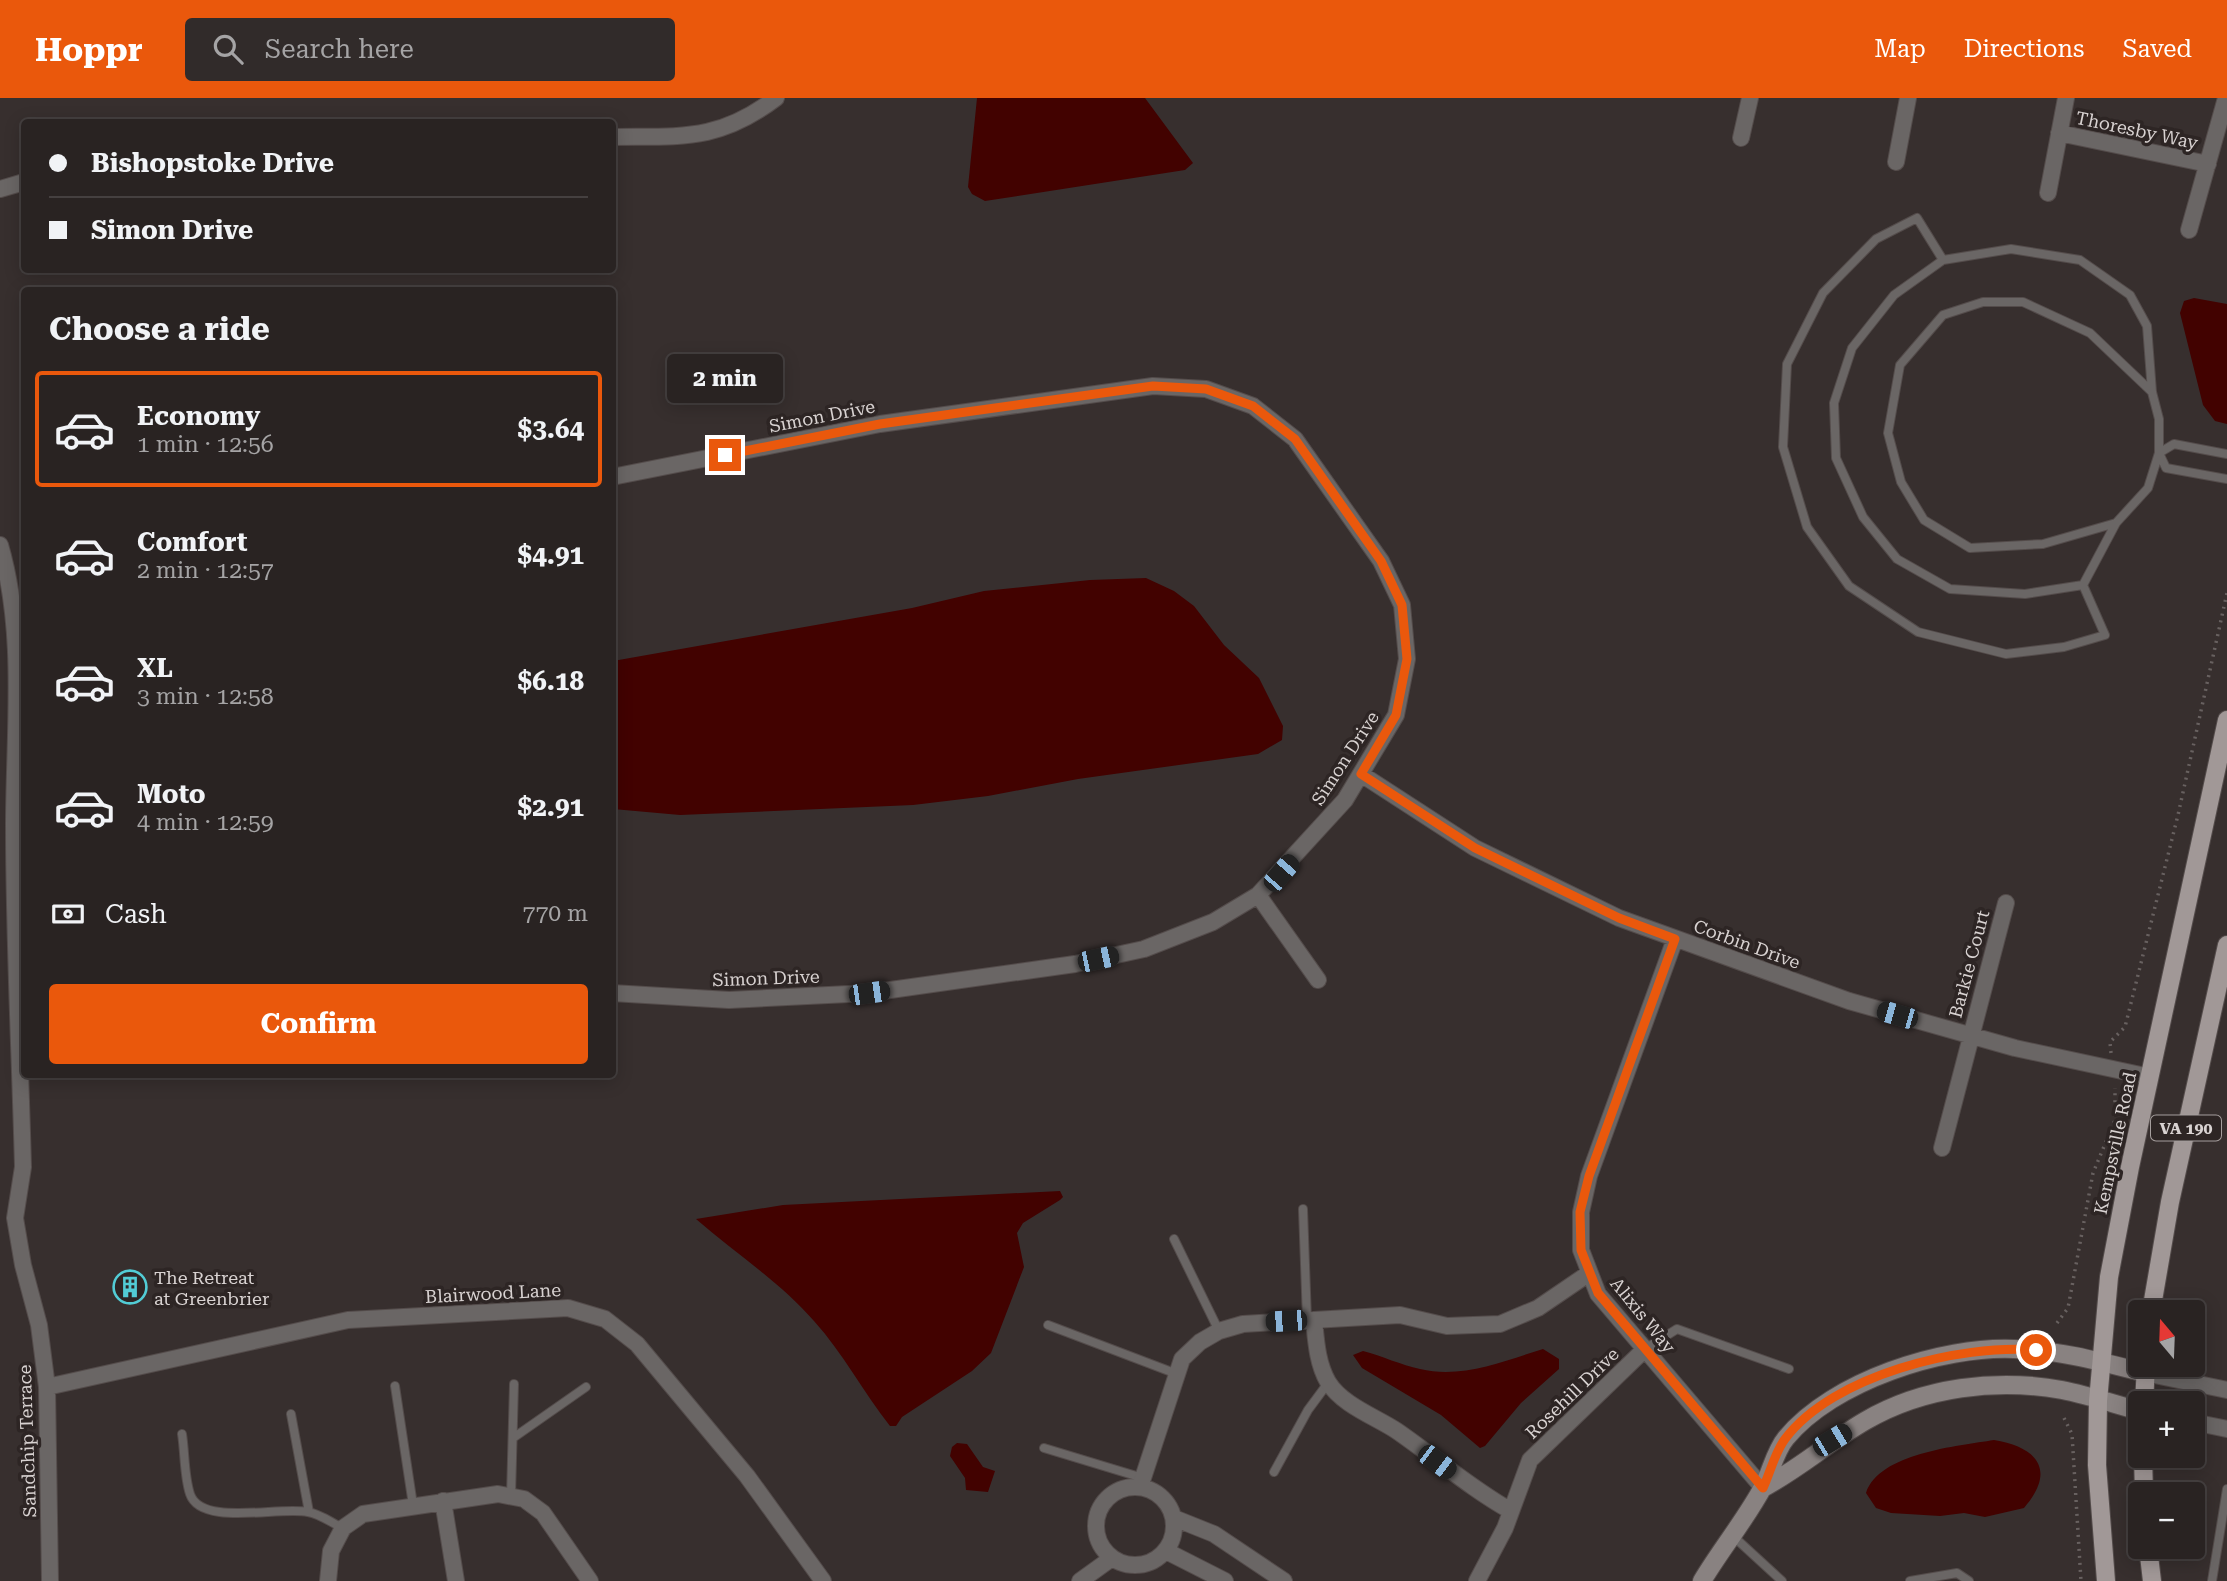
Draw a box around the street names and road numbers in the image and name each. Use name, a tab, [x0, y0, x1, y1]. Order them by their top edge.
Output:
street label: Thoresby Way	[2074, 107, 2200, 153]
street label: Simon Drive	[767, 395, 877, 437]
street label: Simon Drive	[1307, 707, 1383, 809]
street label: Barkie Court	[1945, 908, 1993, 1020]
street label: Corbin Drive	[1691, 915, 1803, 973]
street label: Simon Drive	[712, 966, 820, 990]
street label: Kempsville Road	[2090, 1069, 2140, 1216]
road number: VA 190	[2151, 1116, 2221, 1140]
street label: Alixis Way	[1606, 1273, 1680, 1357]
street label: Blairwood Lane	[424, 1279, 562, 1307]
street label: Rosehill Drive	[1521, 1343, 1623, 1443]
street label: Sandchip Terrace	[14, 1364, 40, 1518]

